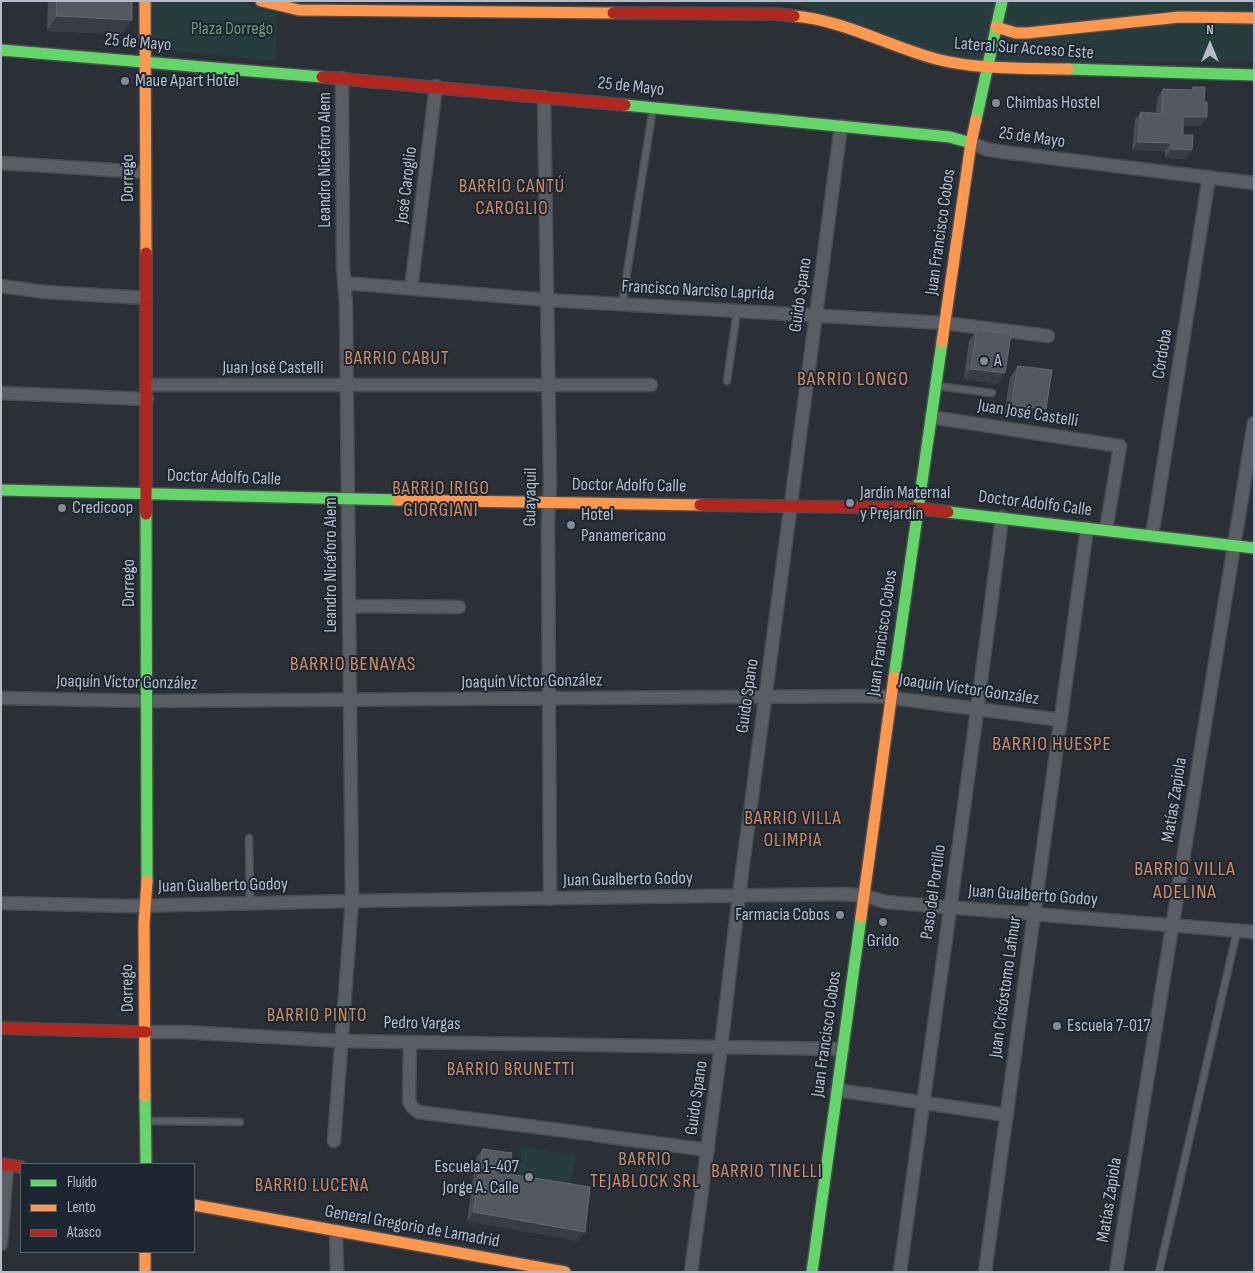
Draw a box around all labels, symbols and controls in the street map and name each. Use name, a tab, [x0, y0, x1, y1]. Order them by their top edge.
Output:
park label: Plaza Dorrego	[191, 18, 273, 40]
north arrow	[1185, 20, 1235, 70]
text: N	[1206, 21, 1214, 38]
street label: 25 de Mayo	[104, 29, 172, 57]
street label: Lateral Sur Acceso Este	[953, 33, 1095, 65]
place label: Maue Apart Hotel	[135, 70, 239, 92]
street label: 25 de Mayo	[597, 73, 665, 101]
marker: Maue Apart Hotel	[119, 75, 131, 87]
street label: Leandro Nicéforo Alem	[314, 92, 336, 228]
place label: Chimbas Hostel	[1006, 92, 1100, 114]
marker: Chimbas Hostel	[990, 97, 1002, 109]
street label: 25 de Mayo	[997, 123, 1067, 153]
street label: José Caroglio	[392, 145, 422, 225]
street label: Dorrego	[117, 154, 139, 202]
street label: Juan Francisco Cobos	[921, 168, 961, 296]
district label: BARRIO CANTÚ CAROGLIO	[457, 176, 567, 220]
street label: Guido Spano	[785, 256, 817, 334]
street label: Francisco Narciso Laprida	[621, 276, 775, 306]
street label: Córdoba	[1148, 327, 1178, 381]
district label: BARRIO CABUT	[343, 348, 451, 370]
place label: A	[994, 350, 1002, 372]
marker: A	[978, 355, 990, 367]
street label: Juan José Castelli	[222, 357, 324, 379]
district label: BARRIO LONGO	[796, 368, 910, 392]
street label: Juan José Castelli	[976, 395, 1080, 433]
street label: Doctor Adolfo Calle	[166, 465, 282, 491]
street label: Guayaquil	[520, 467, 542, 527]
street label: Doctor Adolfo Calle	[572, 474, 686, 498]
district label: BARRIO IRIGO GIORGIANI	[391, 478, 491, 522]
place label: Jardín Maternal y Prejardín	[860, 482, 950, 524]
street label: Doctor Adolfo Calle	[977, 486, 1093, 522]
place label: Credicoop	[72, 497, 133, 519]
street label: Leandro Nicéforo Alem	[320, 497, 342, 633]
marker: Jardín Maternal y Prejardín	[844, 497, 856, 509]
marker: Credicoop	[56, 502, 68, 514]
place label: Hotel Panamericano	[581, 504, 666, 546]
marker: Hotel Panamericano	[565, 519, 577, 531]
street label: Dorrego	[118, 559, 140, 607]
street label: Juan Francisco Cobos	[863, 569, 903, 697]
district label: BARRIO BENAYAS	[288, 653, 418, 677]
street label: Guido Spano	[732, 657, 764, 735]
street label: Joaquín Víctor González	[898, 669, 1040, 711]
street label: Joaquín Víctor González	[461, 670, 603, 694]
street label: Joaquín Víctor González	[56, 671, 198, 695]
district label: BARRIO HUESPE	[991, 733, 1113, 757]
street label: Matías Zapiola	[1158, 756, 1192, 844]
district label: BARRIO VILLA OLIMPIA	[743, 808, 843, 852]
street label: Paso del Portillo	[917, 843, 951, 941]
district label: BARRIO VILLA ADELINA	[1133, 858, 1237, 905]
street label: Juan Gualberto Godoy	[563, 868, 693, 892]
street label: Juan Gualberto Godoy	[158, 874, 288, 898]
street label: Juan Gualberto Godoy	[968, 881, 1098, 911]
place label: Farmacia Cobos	[735, 904, 830, 926]
marker: Farmacia Cobos	[834, 909, 846, 921]
street label: Juan Crisóstomo Lafinur	[985, 915, 1027, 1059]
marker: Grido	[877, 916, 889, 928]
place label: Grido	[867, 930, 899, 952]
street label: Dorrego	[117, 964, 139, 1012]
street label: Juan Francisco Cobos	[807, 970, 847, 1098]
district label: BARRIO PINTO	[265, 1005, 369, 1027]
street label: Pedro Vargas	[383, 1013, 461, 1035]
place label: Escuela 7-017	[1067, 1015, 1150, 1037]
marker: Escuela 7-017	[1051, 1020, 1063, 1032]
district label: BARRIO BRUNETTI	[445, 1059, 577, 1081]
street label: Guido Spano	[681, 1059, 713, 1137]
district label: BARRIO TEJABLOCK SRL	[588, 1149, 702, 1193]
place label: Escuela 1-407 Jorge A. Calle	[434, 1156, 519, 1198]
street label: Matías Zapiola	[1093, 1156, 1127, 1244]
district label: BARRIO TINELLI	[710, 1161, 824, 1183]
legend	[20, 1163, 195, 1253]
marker: Escuela 1-407 Jorge A. Calle	[523, 1171, 535, 1183]
text: Fluido	[67, 1173, 97, 1192]
district label: BARRIO LUCENA	[253, 1175, 371, 1197]
text: Lento	[67, 1198, 96, 1217]
street label: General Gregorio de Lamadrid	[323, 1201, 501, 1253]
text: Atasco	[67, 1223, 101, 1242]

